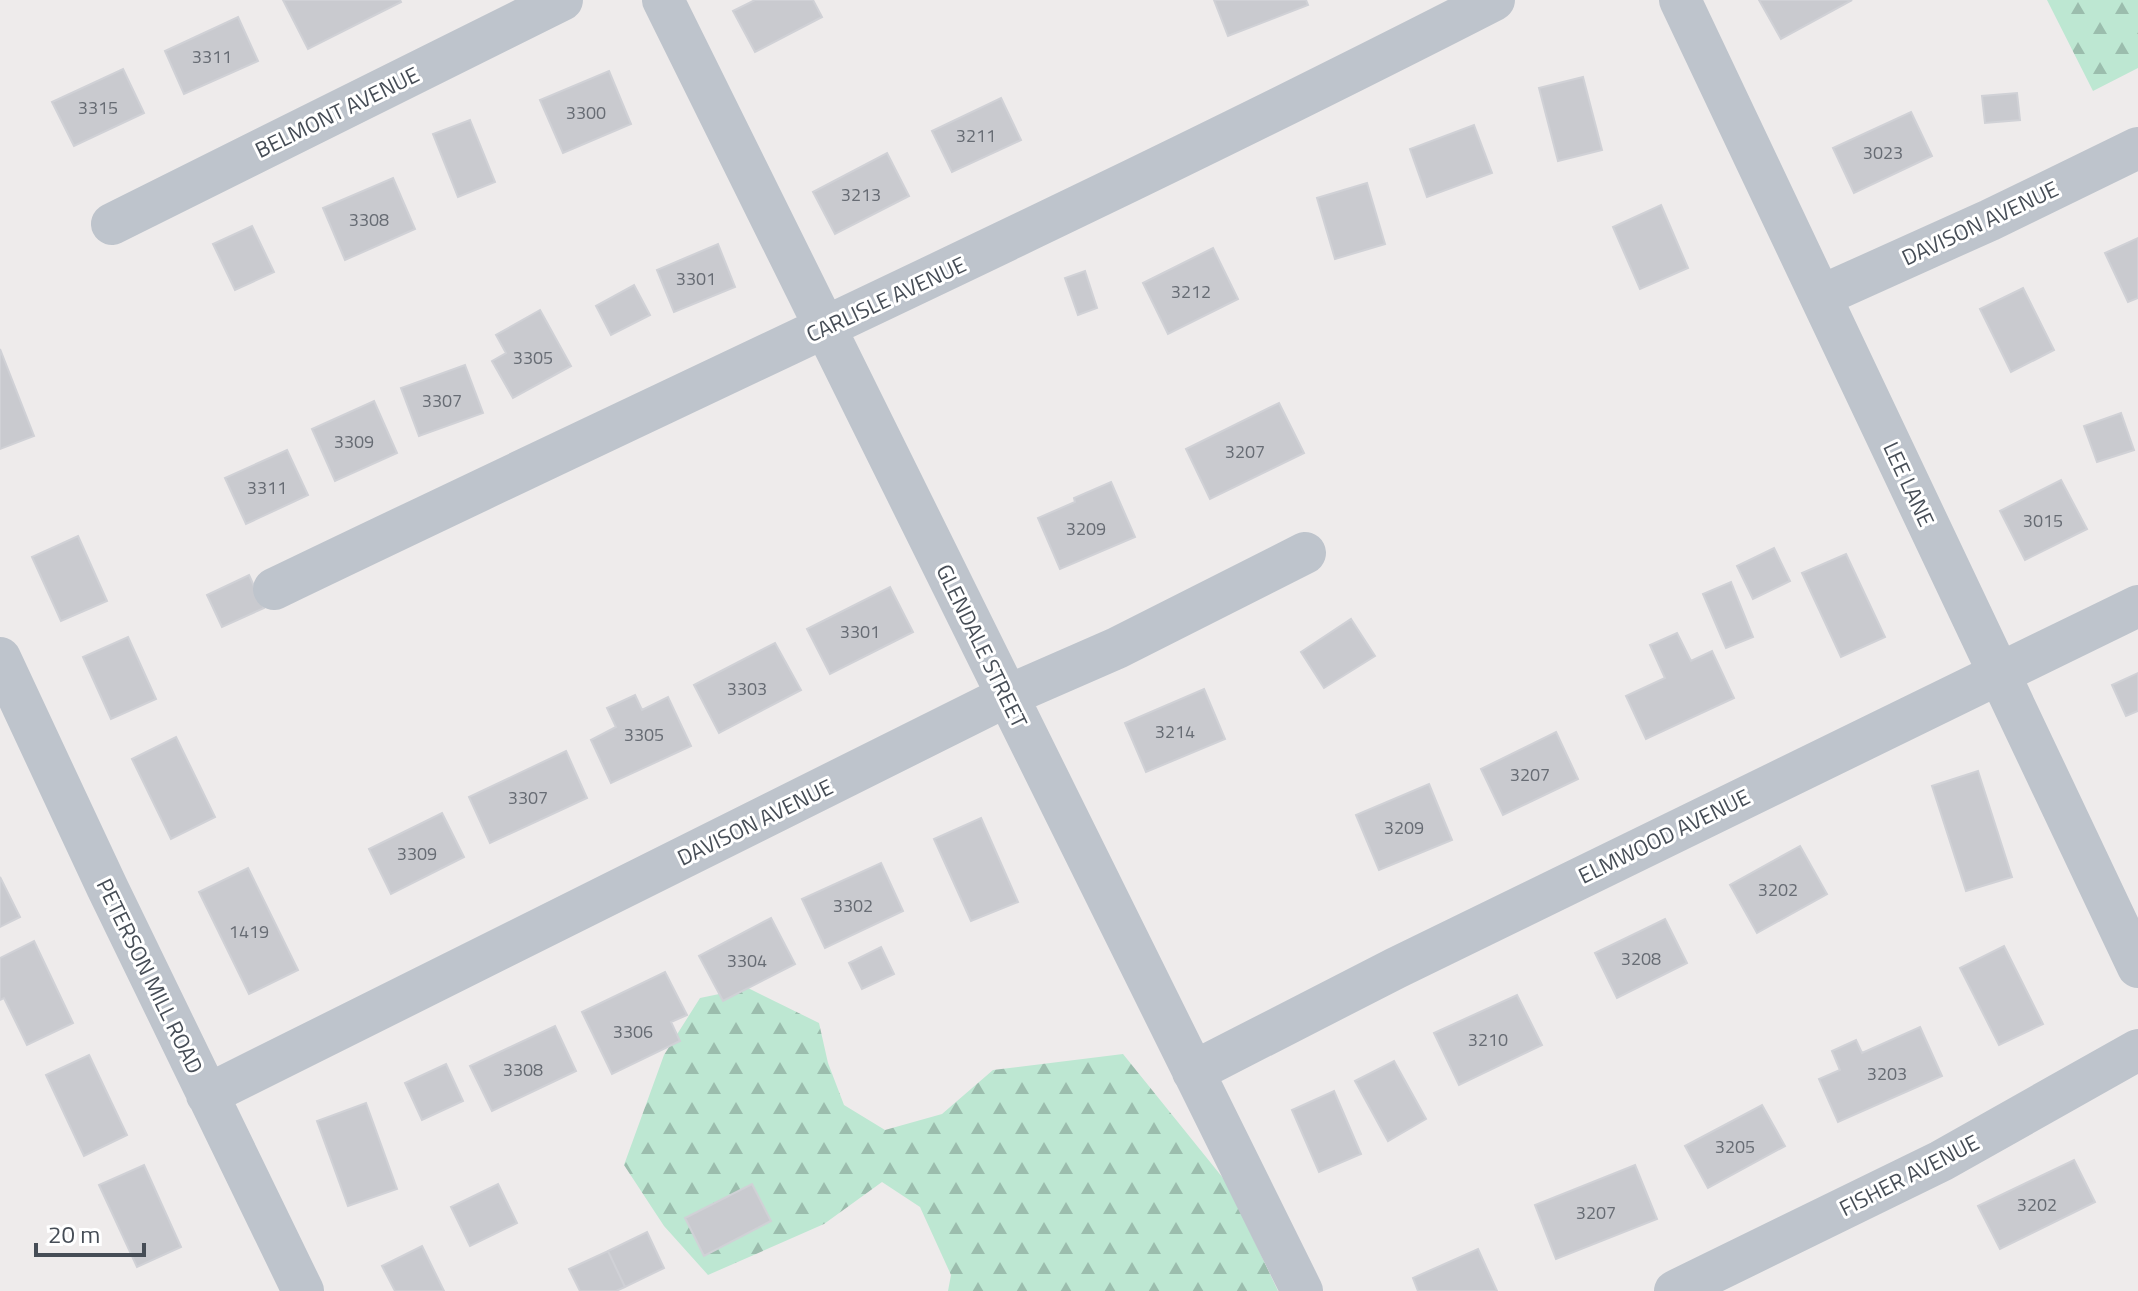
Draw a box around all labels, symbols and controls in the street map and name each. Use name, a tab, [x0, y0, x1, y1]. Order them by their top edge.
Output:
house number: 3311	[192, 43, 232, 70]
street label: BELMONT AVENUE	[249, 57, 425, 167]
house number: 3315	[78, 94, 118, 121]
house number: 3300	[566, 99, 606, 126]
house number: 3211	[956, 122, 996, 149]
house number: 3023	[1863, 139, 1903, 166]
street label: DAVISON AVENUE	[1896, 172, 2064, 274]
house number: 3213	[841, 181, 881, 208]
house number: 3308	[349, 206, 389, 233]
street label: CARLISLE AVENUE	[801, 247, 971, 351]
house number: 3301	[676, 265, 716, 292]
house number: 3212	[1171, 278, 1211, 305]
house number: 3305	[513, 344, 553, 371]
house number: 3307	[422, 387, 462, 414]
house number: 3309	[334, 428, 374, 455]
street label: LEE LANE	[1874, 436, 1944, 532]
house number: 3207	[1225, 438, 1265, 465]
house number: 3311	[247, 474, 287, 501]
house number: 3015	[2023, 507, 2063, 534]
house number: 3209	[1066, 515, 1106, 542]
street label: GLENDALE STREET	[928, 558, 1037, 734]
house number: 3301	[840, 618, 880, 645]
house number: 3303	[727, 675, 767, 702]
house number: 3214	[1155, 718, 1195, 745]
house number: 3305	[624, 721, 664, 748]
house number: 3207	[1510, 761, 1550, 788]
street label: DAVISON AVENUE	[671, 770, 839, 874]
street label: ELMWOOD AVENUE	[1572, 780, 1756, 892]
house number: 3307	[508, 784, 548, 811]
house number: 3209	[1384, 814, 1424, 841]
house number: 3309	[397, 840, 437, 867]
street label: PETERSON MILL ROAD	[88, 873, 212, 1079]
house number: 3202	[1758, 876, 1798, 903]
house number: 3302	[833, 892, 873, 919]
house number: 1419	[229, 918, 269, 945]
house number: 3208	[1621, 945, 1661, 972]
house number: 3304	[727, 947, 767, 974]
house number: 3306	[613, 1018, 653, 1045]
house number: 3210	[1468, 1026, 1508, 1053]
house number: 3308	[503, 1056, 543, 1083]
house number: 3203	[1867, 1060, 1907, 1087]
street label: FISHER AVENUE	[1833, 1125, 1985, 1225]
house number: 3205	[1715, 1133, 1755, 1160]
house number: 3202	[2017, 1191, 2057, 1218]
house number: 3207	[1576, 1199, 1616, 1226]
scale bar	[36, 1207, 144, 1257]
text: 20 m	[48, 1216, 100, 1252]

